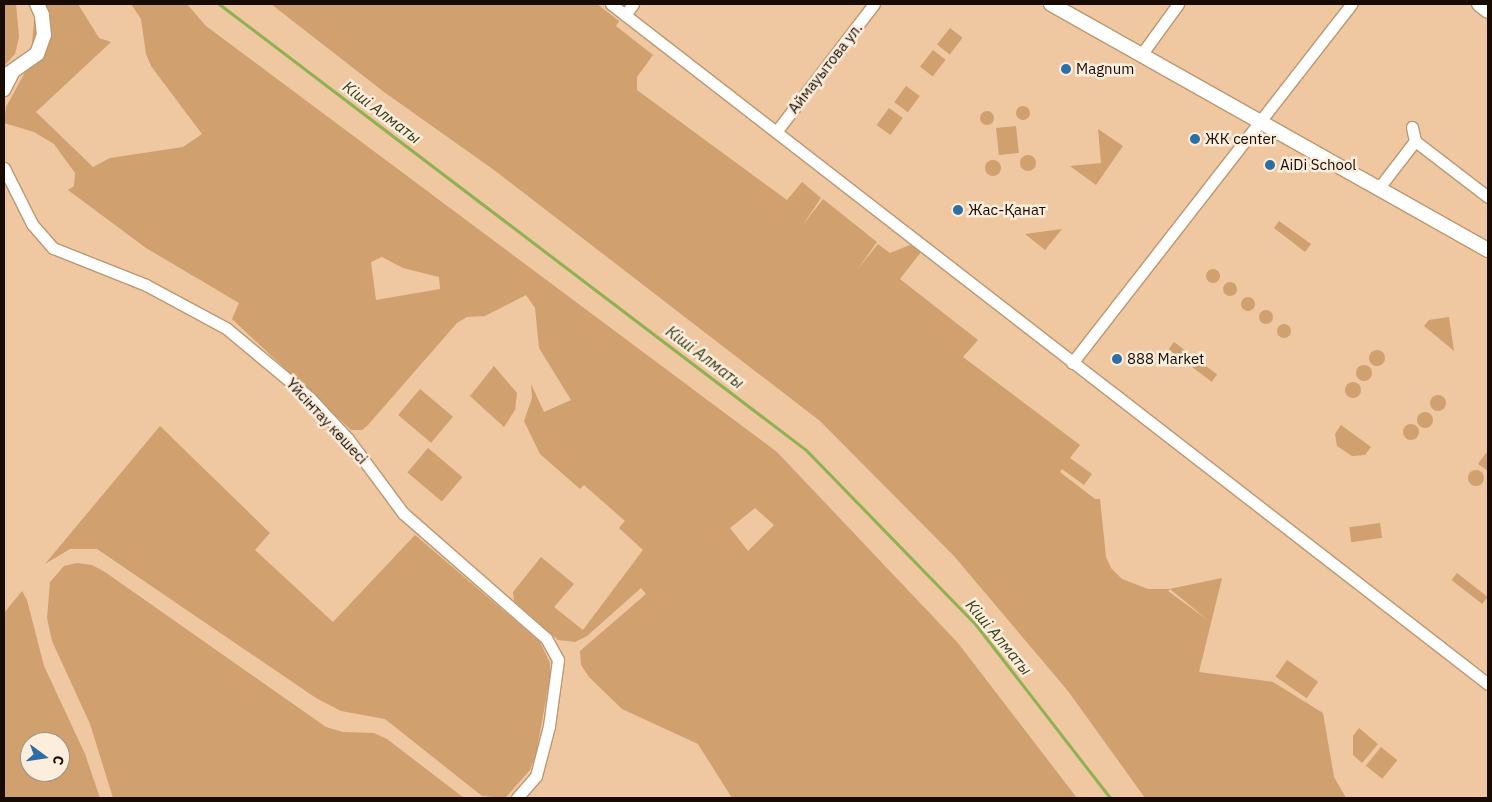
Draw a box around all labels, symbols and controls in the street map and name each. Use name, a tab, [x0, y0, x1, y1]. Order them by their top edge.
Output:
street label: Аймауытова ул.	[784, 19, 866, 117]
place label: Magnum	[1076, 60, 1134, 78]
marker: Magnum	[1060, 63, 1072, 75]
water label: Кіші Алматы	[339, 76, 425, 148]
place label: ЖК center	[1205, 130, 1276, 148]
marker: ЖК center	[1189, 133, 1201, 145]
place label: AiDi School	[1280, 156, 1356, 174]
marker: AiDi School	[1264, 159, 1276, 171]
place label: Жас-Қанат	[968, 201, 1046, 219]
marker: Жас-Қанат	[952, 204, 964, 216]
water label: Кіші Алматы	[662, 321, 748, 393]
place label: 888 Market	[1127, 350, 1204, 368]
marker: 888 Market	[1111, 353, 1123, 365]
street label: Үйсінтау көшесі	[283, 374, 371, 468]
water label: Кіші Алматы	[962, 595, 1036, 679]
north arrow	[20, 732, 70, 782]
text: С	[49, 754, 68, 767]

